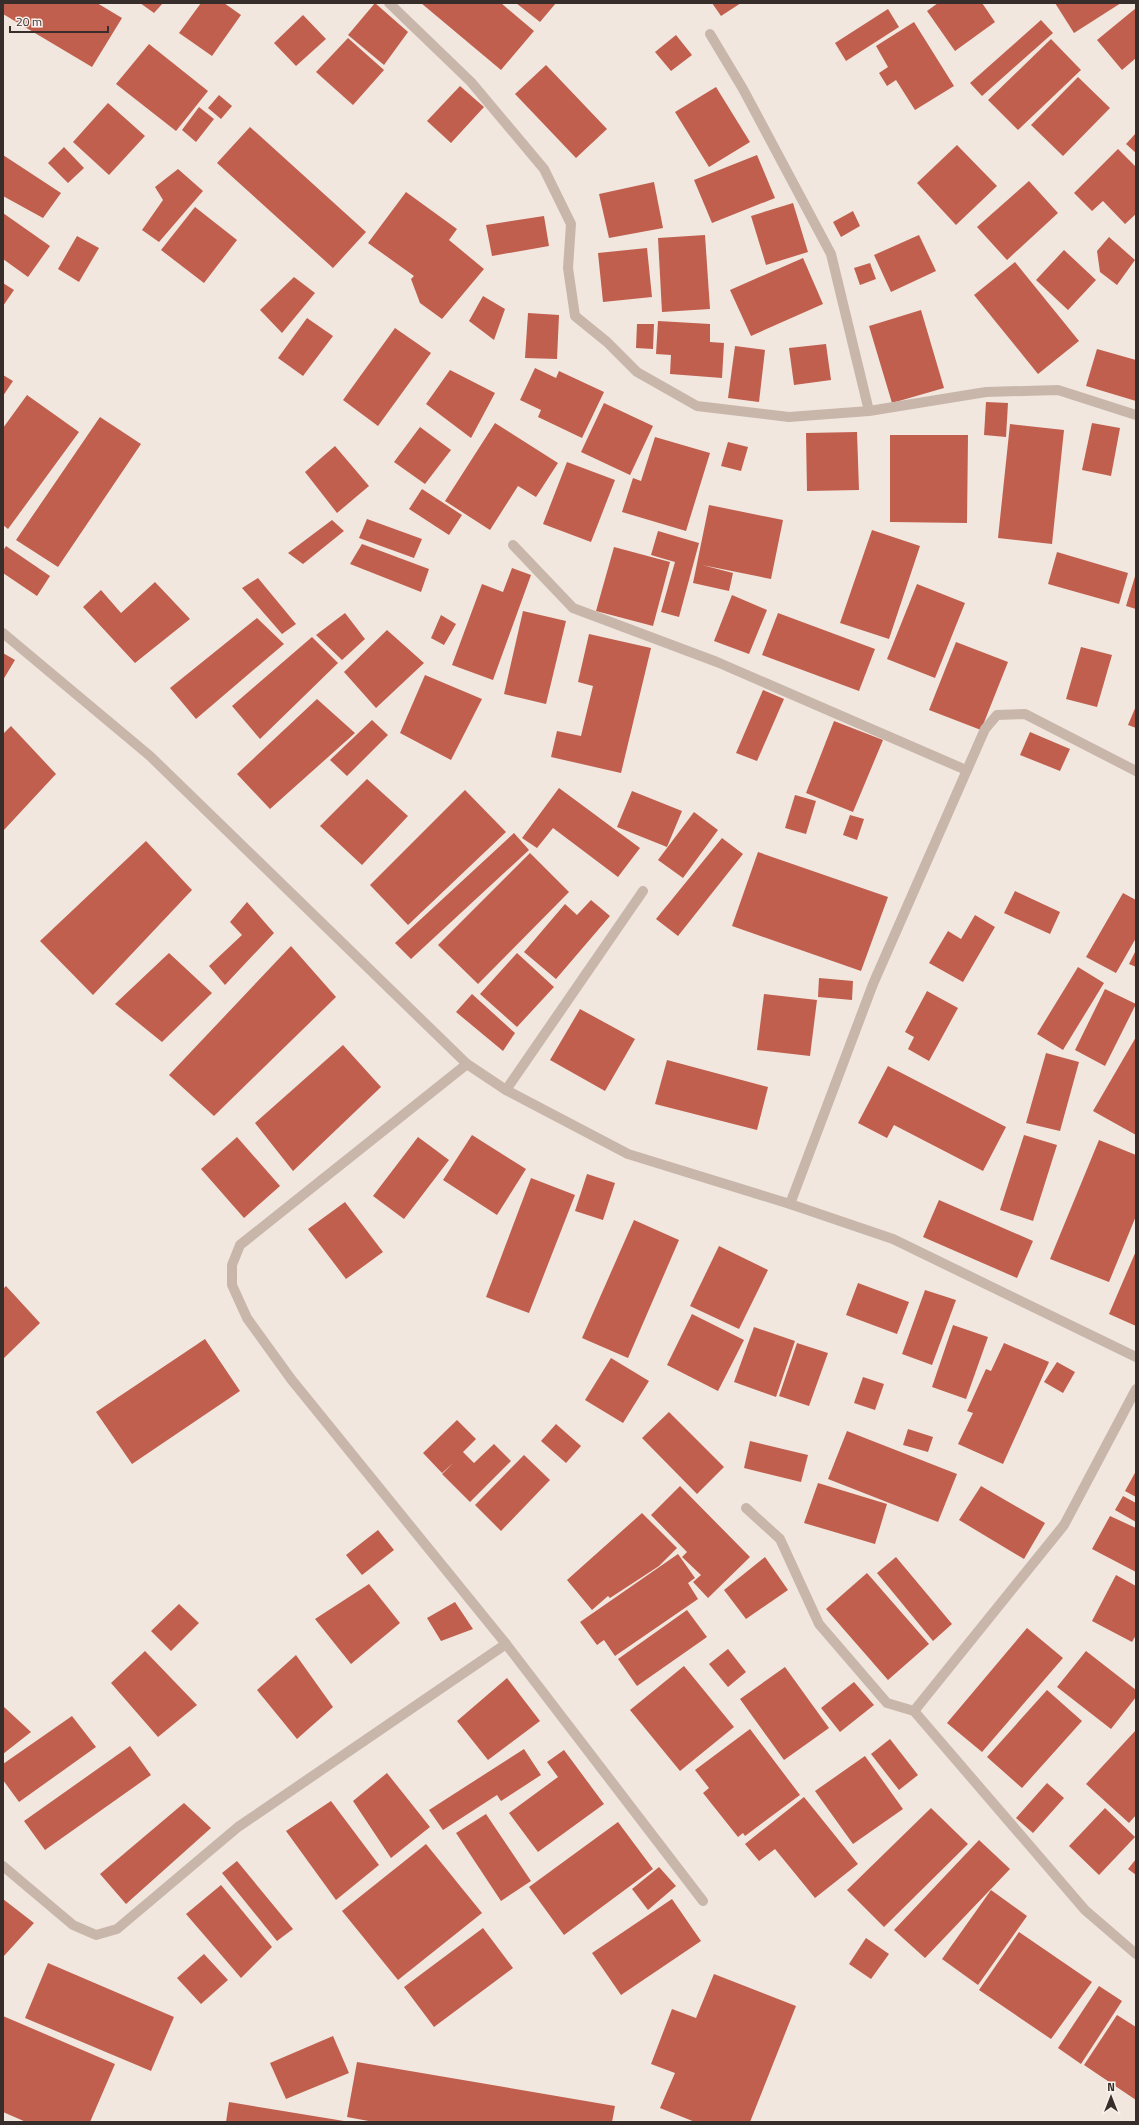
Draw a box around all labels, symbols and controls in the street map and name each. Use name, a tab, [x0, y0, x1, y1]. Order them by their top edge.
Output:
scale bar	[10, 8, 108, 34]
text: 20 m	[16, 12, 42, 31]
north arrow	[1091, 2077, 1131, 2117]
text: N	[1107, 2079, 1115, 2095]

